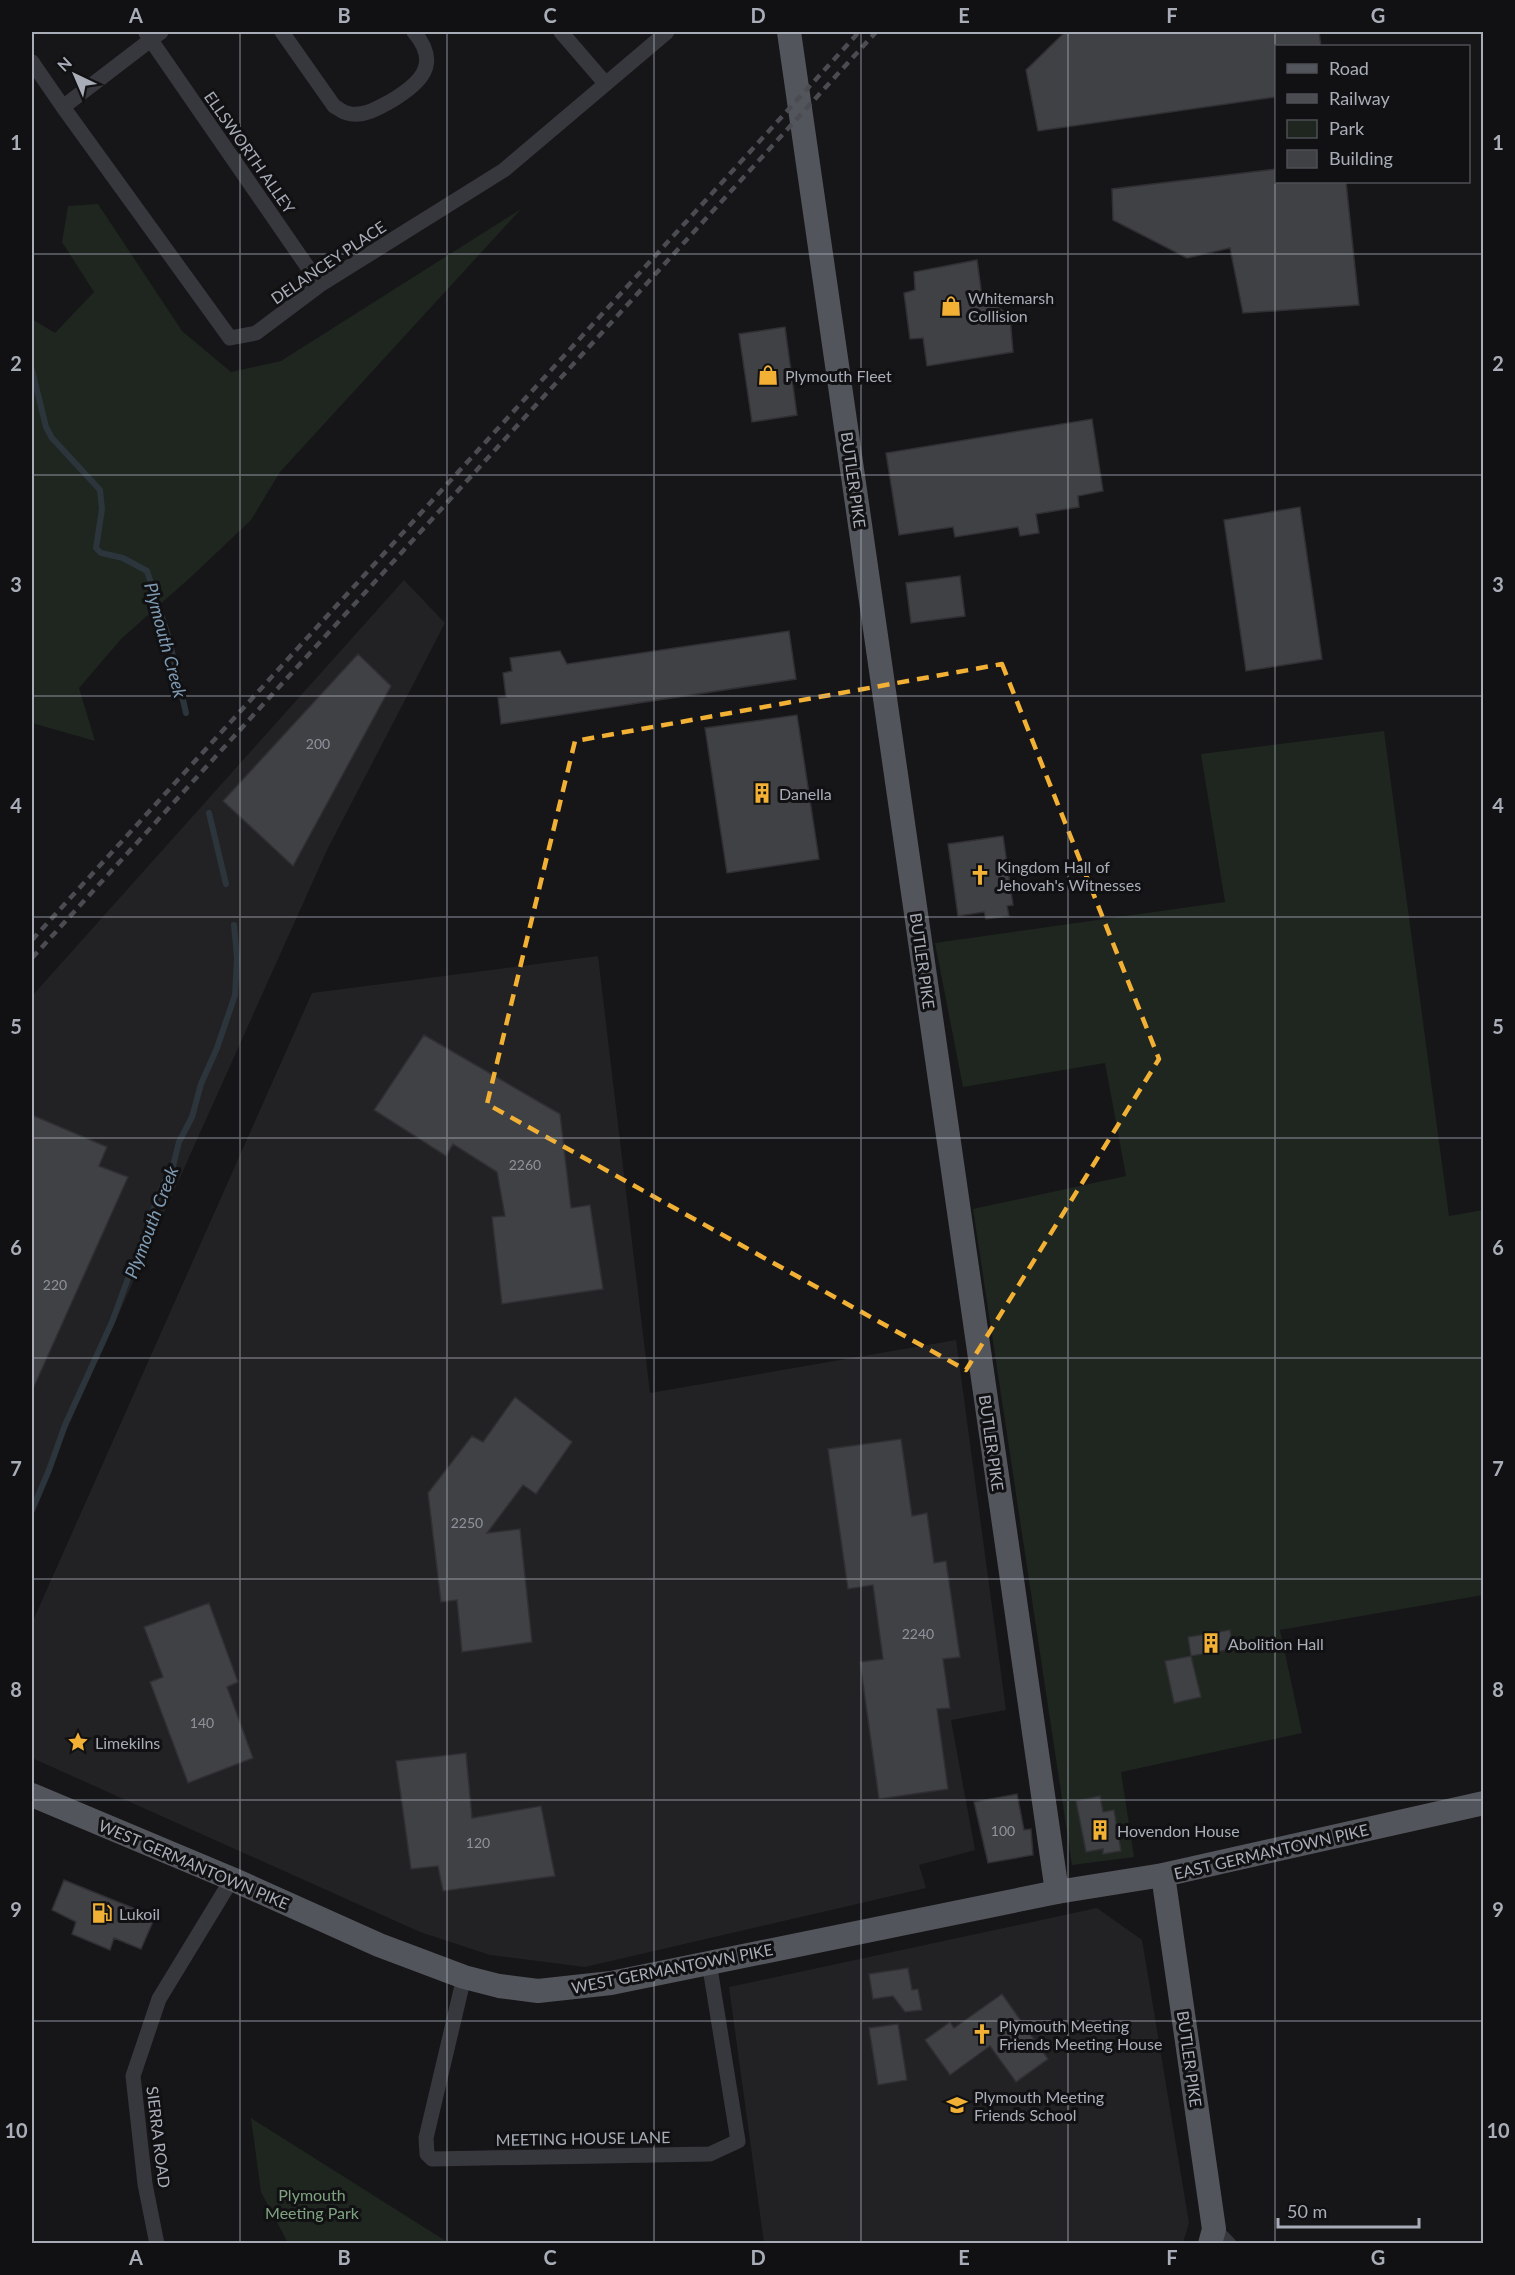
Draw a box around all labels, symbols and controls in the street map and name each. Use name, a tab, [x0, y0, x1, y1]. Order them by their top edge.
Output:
text: A	[128, 3, 143, 27]
text: B	[337, 3, 351, 27]
text: C	[543, 3, 557, 27]
text: D	[750, 3, 766, 27]
text: E	[958, 3, 970, 27]
text: F	[1166, 3, 1178, 27]
text: G	[1371, 3, 1385, 27]
north arrow	[45, 45, 105, 105]
legend	[1275, 45, 1470, 183]
text: N	[53, 53, 75, 75]
text: Road	[1329, 57, 1369, 79]
street label: ELLSWORTH ALLEY	[201, 87, 299, 217]
text: Railway	[1329, 87, 1390, 109]
text: Park	[1329, 117, 1365, 139]
text: 1	[10, 130, 22, 154]
text: 1	[1492, 130, 1504, 154]
text: Building	[1329, 147, 1393, 169]
street label: DELANCEY PLACE	[267, 217, 389, 307]
place label: Whitemarsh Collision	[968, 288, 1054, 325]
shop icon: Whitemarsh Collision	[939, 294, 963, 318]
text: 2	[10, 351, 22, 375]
text: 2	[1492, 351, 1504, 375]
shop icon: Plymouth Fleet	[756, 363, 780, 387]
place label: Plymouth Fleet	[785, 366, 892, 385]
street label: BUTLER PIKE	[838, 431, 870, 529]
text: 3	[10, 572, 22, 596]
text: 3	[1492, 572, 1504, 596]
water label: Plymouth Creek	[140, 580, 192, 701]
house number: 200	[306, 735, 330, 752]
building icon: Danella	[750, 781, 774, 805]
place label: Danella	[779, 784, 832, 803]
text: 4	[10, 793, 22, 817]
text: 4	[1492, 793, 1504, 817]
place label: Kingdom Hall of Jehovah's Witnesses	[997, 857, 1141, 894]
church icon: Kingdom Hall of Jehovah's Witnesses	[968, 863, 992, 887]
street label: BUTLER PIKE	[907, 912, 939, 1010]
text: 5	[10, 1014, 22, 1038]
text: 5	[1492, 1014, 1504, 1038]
house number: 2260	[509, 1156, 541, 1173]
water label: Plymouth Creek	[119, 1162, 183, 1281]
text: 6	[10, 1235, 22, 1259]
text: 6	[1492, 1235, 1504, 1259]
house number: 220	[43, 1276, 67, 1293]
street label: BUTLER PIKE	[976, 1394, 1008, 1492]
text: 7	[10, 1456, 22, 1480]
text: 7	[1492, 1456, 1504, 1480]
house number: 2250	[451, 1514, 483, 1531]
house number: 2240	[902, 1625, 934, 1642]
building icon: Abolition Hall	[1199, 1631, 1223, 1655]
place label: Abolition Hall	[1228, 1634, 1324, 1653]
text: 8	[10, 1677, 22, 1701]
text: 8	[1492, 1677, 1504, 1701]
house number: 140	[190, 1714, 214, 1731]
place icon: Limekilns	[66, 1730, 90, 1754]
place label: Limekilns	[95, 1733, 160, 1752]
street label: WEST GERMANTOWN PIKE	[96, 1815, 292, 1913]
building icon: Hovendon House	[1088, 1818, 1112, 1842]
street label: EAST GERMANTOWN PIKE	[1172, 1819, 1370, 1883]
place label: Hovendon House	[1117, 1821, 1240, 1840]
house number: 100	[991, 1822, 1015, 1839]
house number: 120	[466, 1834, 490, 1851]
text: 9	[10, 1897, 22, 1921]
text: 9	[1492, 1897, 1504, 1921]
fuel station icon: Lukoil	[90, 1901, 114, 1925]
place label: Lukoil	[119, 1904, 160, 1923]
street label: WEST GERMANTOWN PIKE	[570, 1939, 774, 1997]
street label: BUTLER PIKE	[1174, 2010, 1206, 2108]
place label: Plymouth Meeting Friends Meeting House	[999, 2016, 1162, 2053]
church icon: Plymouth Meeting Friends Meeting House	[970, 2022, 994, 2046]
street label: SIERRA ROAD	[143, 2085, 175, 2189]
place label: Plymouth Meeting Friends School	[974, 2087, 1104, 2124]
school or university icon: Plymouth Meeting Friends School	[945, 2093, 969, 2117]
text: 10	[4, 2118, 28, 2142]
text: 10	[1486, 2118, 1510, 2142]
street label: MEETING HOUSE LANE	[496, 2127, 670, 2149]
park label: Plymouth Meeting Park	[265, 2185, 360, 2222]
scale bar	[1278, 2191, 1419, 2229]
text: 50 m	[1287, 2200, 1327, 2222]
text: A	[128, 2245, 143, 2269]
text: B	[337, 2245, 351, 2269]
text: C	[543, 2245, 557, 2269]
text: D	[750, 2245, 766, 2269]
text: E	[958, 2245, 970, 2269]
text: F	[1166, 2245, 1178, 2269]
text: G	[1371, 2245, 1385, 2269]

